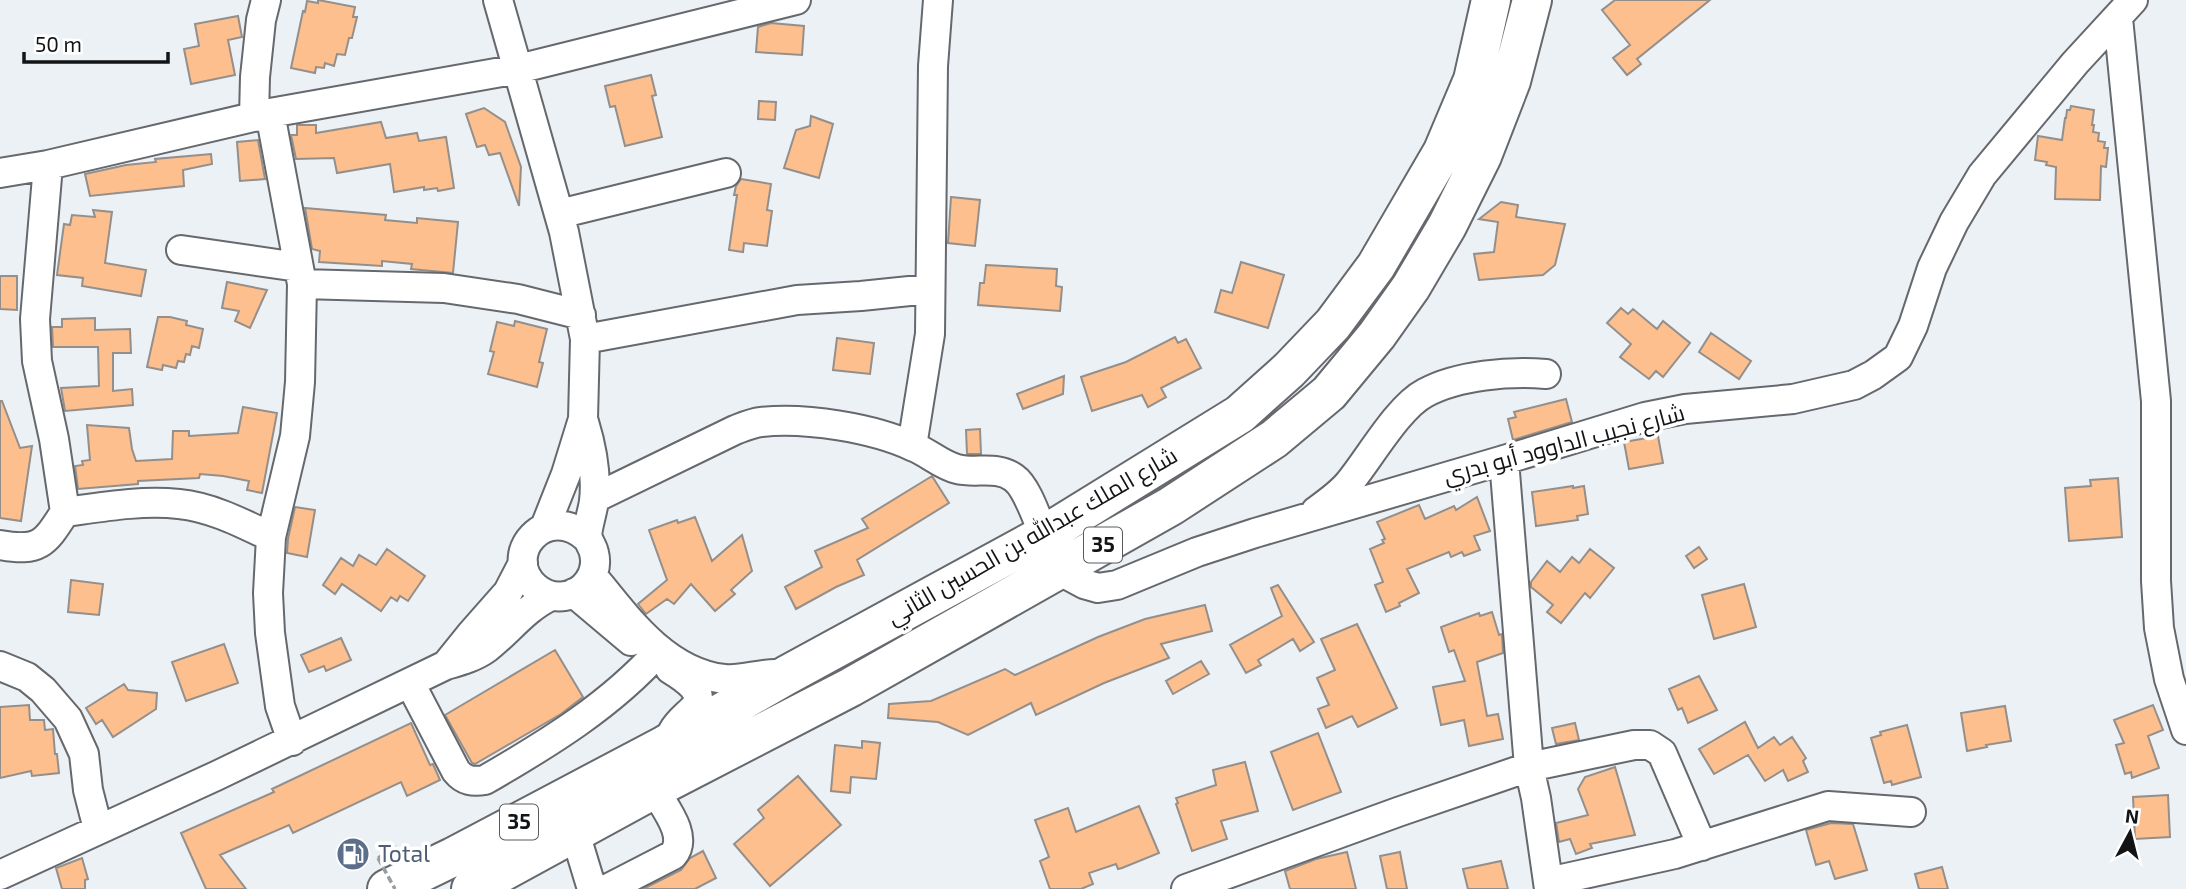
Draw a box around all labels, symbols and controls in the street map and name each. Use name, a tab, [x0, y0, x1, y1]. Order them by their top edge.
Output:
scale bar	[24, 21, 168, 65]
text: 50 m	[35, 31, 82, 56]
street label: شارع نجيب الداوود أبو بدري	[1440, 397, 1689, 494]
street label: شارع الملك عبدالله بن الحسين الثاني	[881, 440, 1184, 634]
road number: 35	[1084, 528, 1122, 562]
north arrow	[2095, 798, 2165, 868]
text: N	[2124, 803, 2140, 828]
road number: 35	[500, 804, 538, 840]
fuel station icon: Total	[334, 835, 372, 873]
place label: Total	[378, 839, 430, 867]

